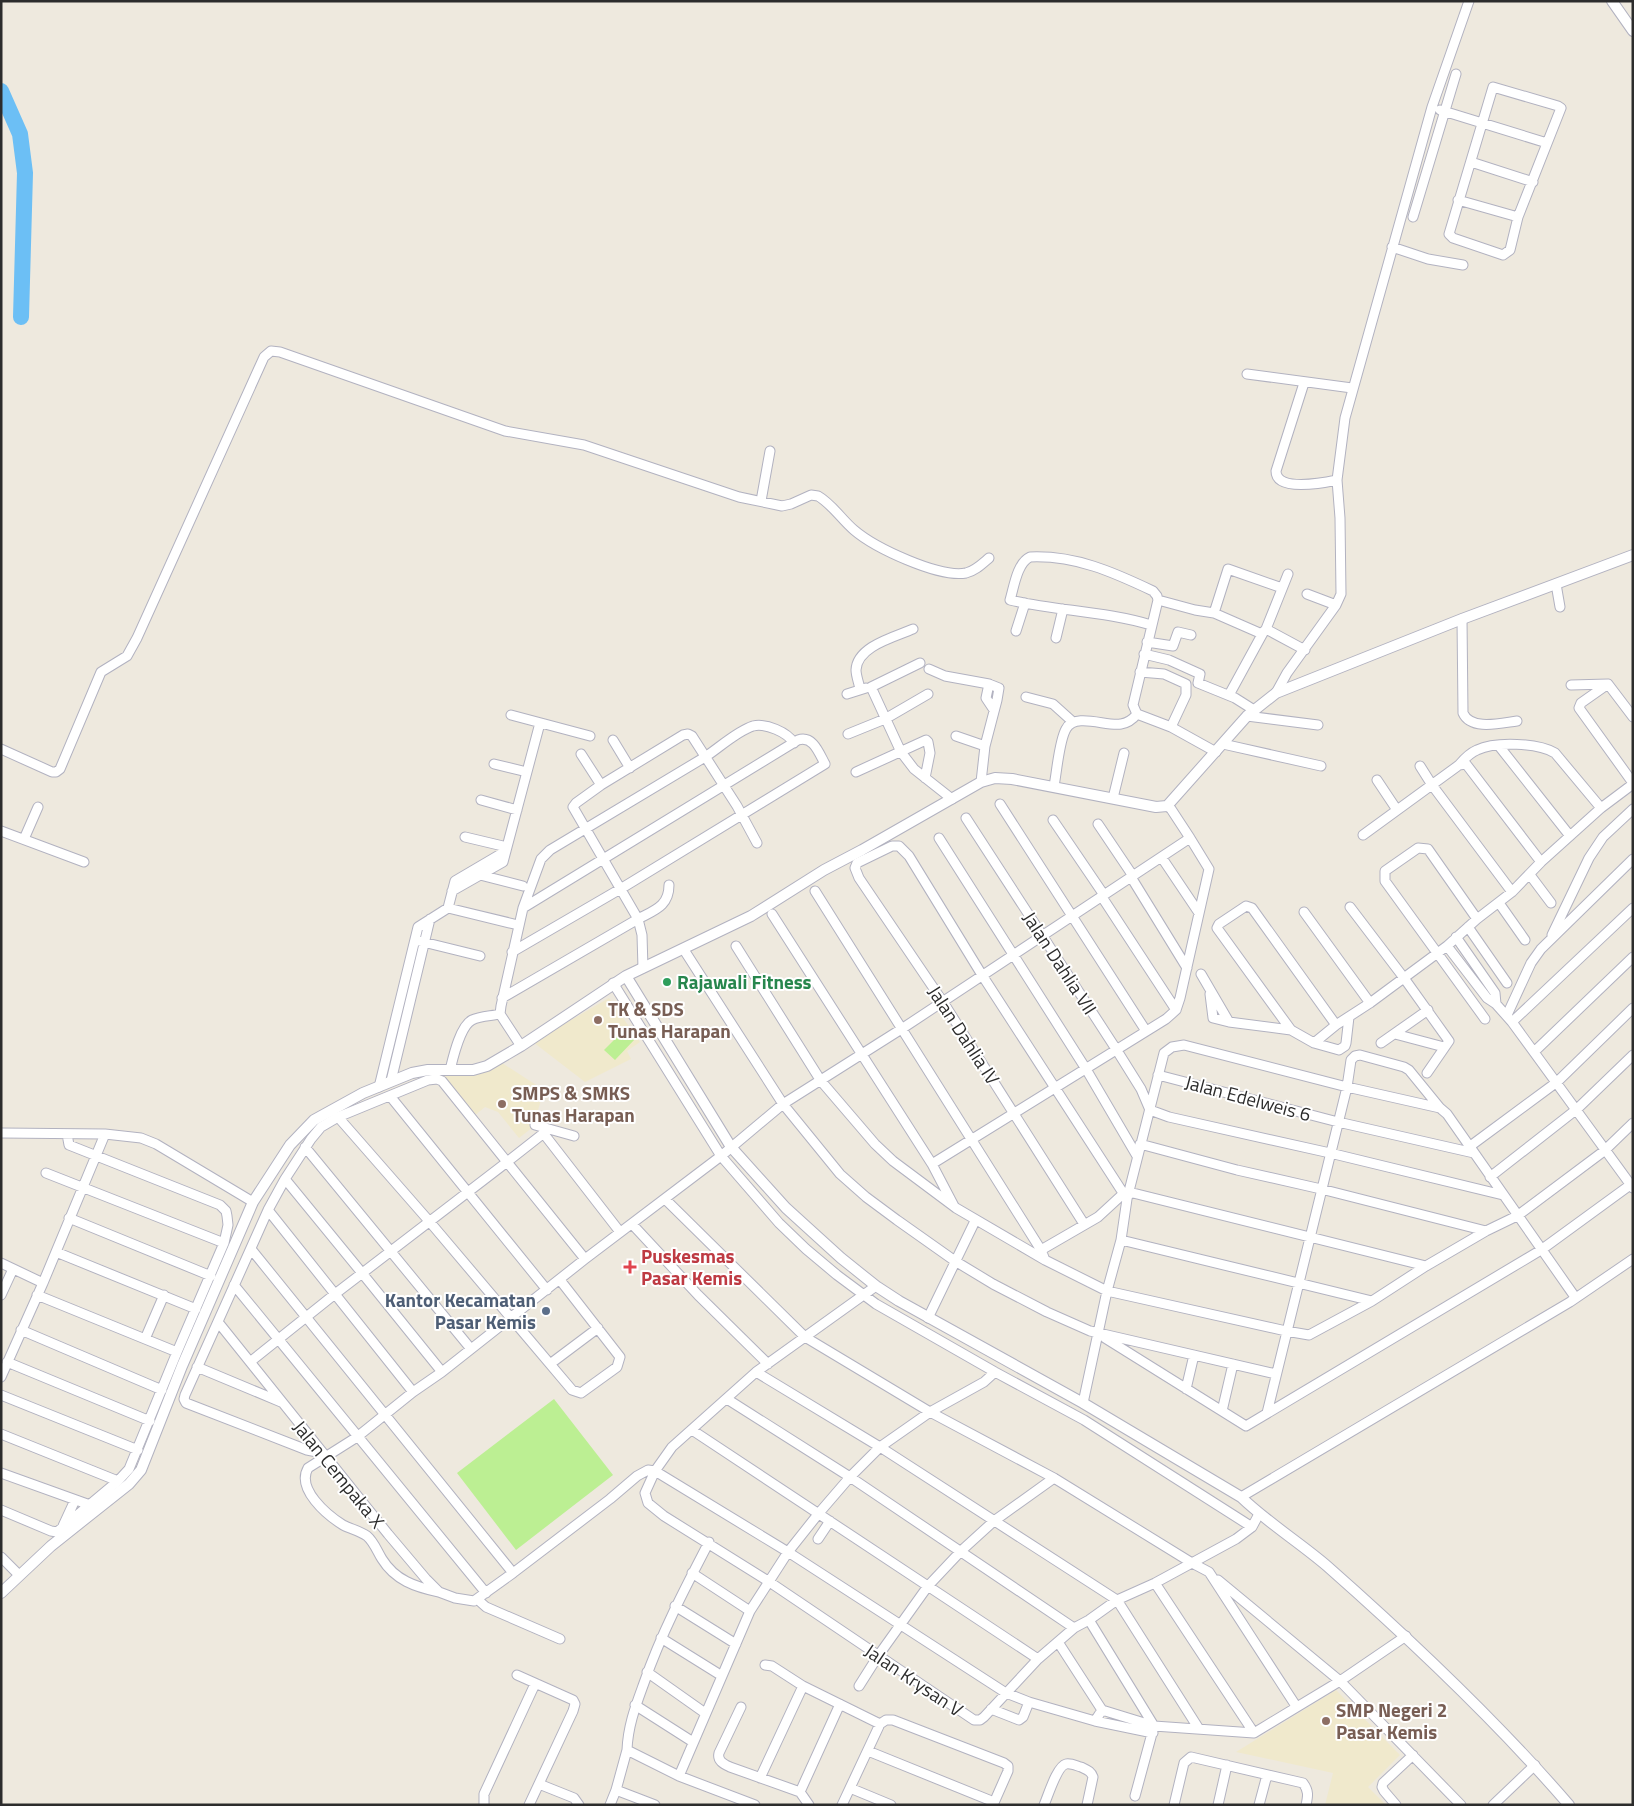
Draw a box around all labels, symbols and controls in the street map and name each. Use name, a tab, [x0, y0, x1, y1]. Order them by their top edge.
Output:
street label: Jalan Dahlia VII	[1016, 905, 1105, 1020]
place label: Rajawali Fitness	[677, 967, 812, 996]
marker: Rajawali Fitness	[661, 976, 673, 988]
street label: Jalan Dahlia IV	[921, 979, 1007, 1090]
place label: TK & SDS Tunas Harapan	[608, 994, 731, 1045]
marker: TK & SDS Tunas Harapan	[592, 1014, 604, 1026]
street label: Jalan Edelweis 6	[1182, 1067, 1314, 1128]
place label: SMPS & SMKS Tunas Harapan	[512, 1078, 635, 1129]
marker: SMPS & SMKS Tunas Harapan	[496, 1098, 508, 1110]
place label: Puskesmas Pasar Kemis	[641, 1241, 742, 1292]
marker: Puskesmas Pasar Kemis	[623, 1260, 637, 1274]
place label: Kantor Kecamatan Pasar Kemis	[385, 1285, 536, 1336]
marker: Kantor Kecamatan Pasar Kemis	[540, 1305, 552, 1317]
street label: Jalan Cempaka X	[287, 1413, 392, 1534]
street label: Jalan Krysan V	[859, 1636, 969, 1723]
place label: SMP Negeri 2 Pasar Kemis	[1336, 1695, 1447, 1746]
marker: SMP Negeri 2 Pasar Kemis	[1320, 1715, 1332, 1727]

